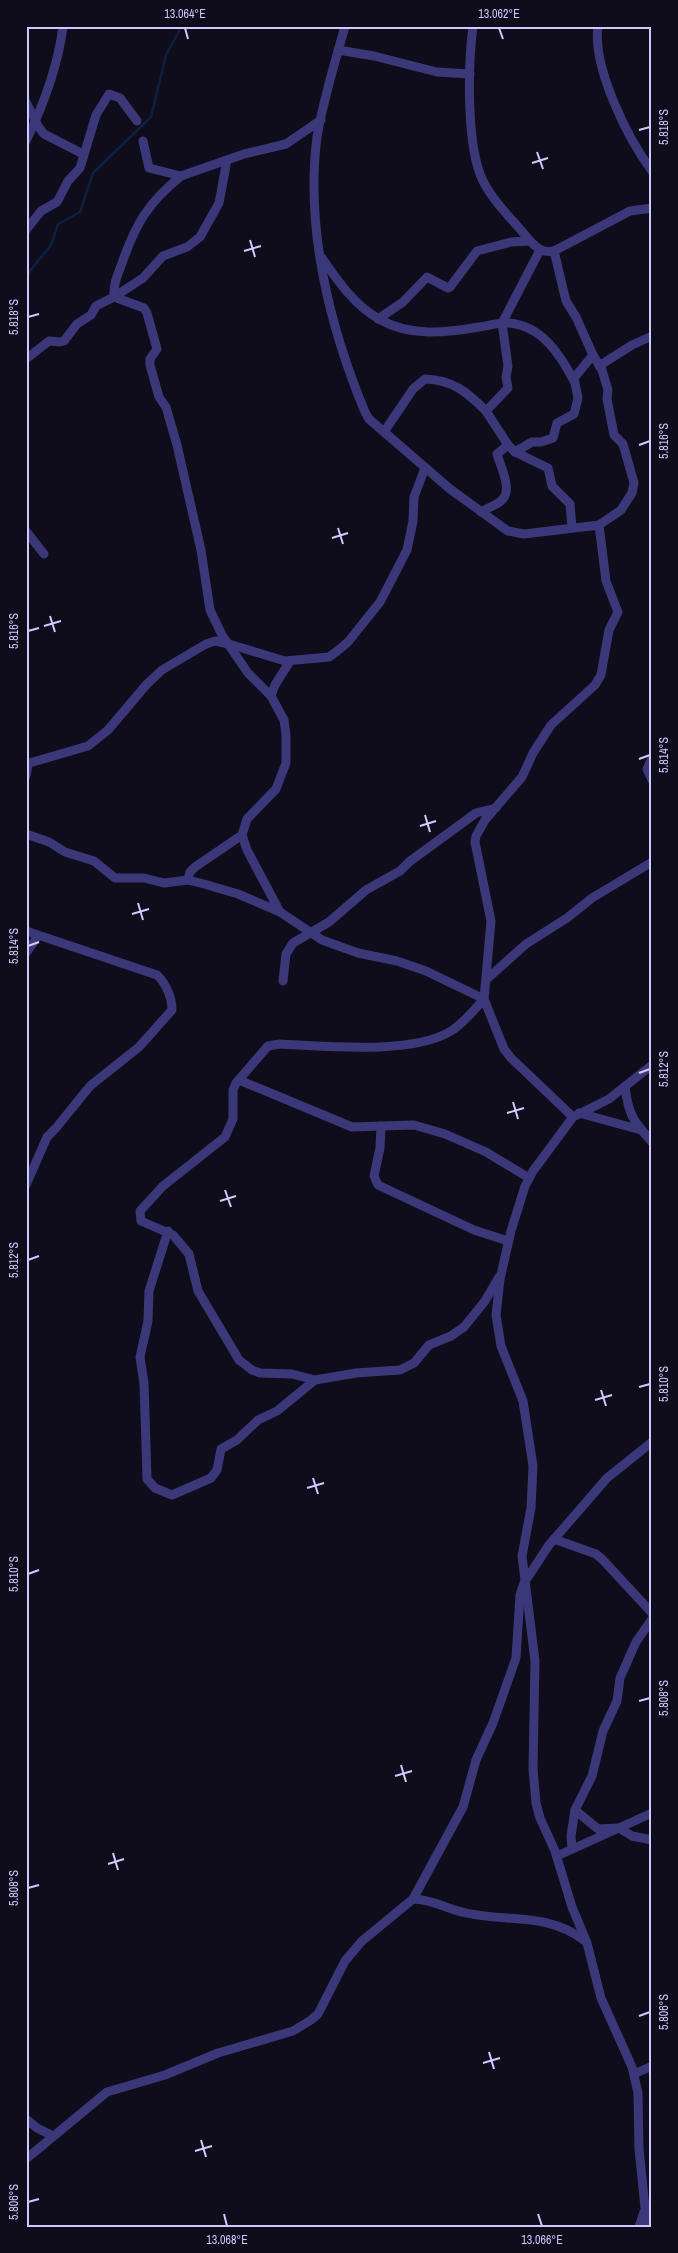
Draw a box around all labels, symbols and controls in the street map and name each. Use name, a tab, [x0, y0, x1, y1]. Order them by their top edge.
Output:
text: 13.064°E	[164, 6, 206, 22]
text: 13.062°E	[478, 6, 520, 22]
text: 5.818°S	[656, 109, 672, 145]
text: 5.818°S	[6, 299, 22, 335]
text: 5.816°S	[656, 423, 672, 459]
text: 5.816°S	[6, 613, 22, 649]
text: 5.814°S	[656, 737, 672, 773]
text: 5.814°S	[6, 928, 22, 964]
text: 5.812°S	[656, 1051, 672, 1087]
text: 5.812°S	[6, 1242, 22, 1278]
text: 5.810°S	[656, 1366, 672, 1402]
text: 5.810°S	[6, 1556, 22, 1592]
text: 5.808°S	[656, 1680, 672, 1716]
text: 5.808°S	[6, 1870, 22, 1906]
text: 5.806°S	[656, 1994, 672, 2030]
text: 5.806°S	[6, 2184, 22, 2220]
text: 13.068°E	[206, 2232, 248, 2248]
text: 13.066°E	[521, 2232, 563, 2248]

